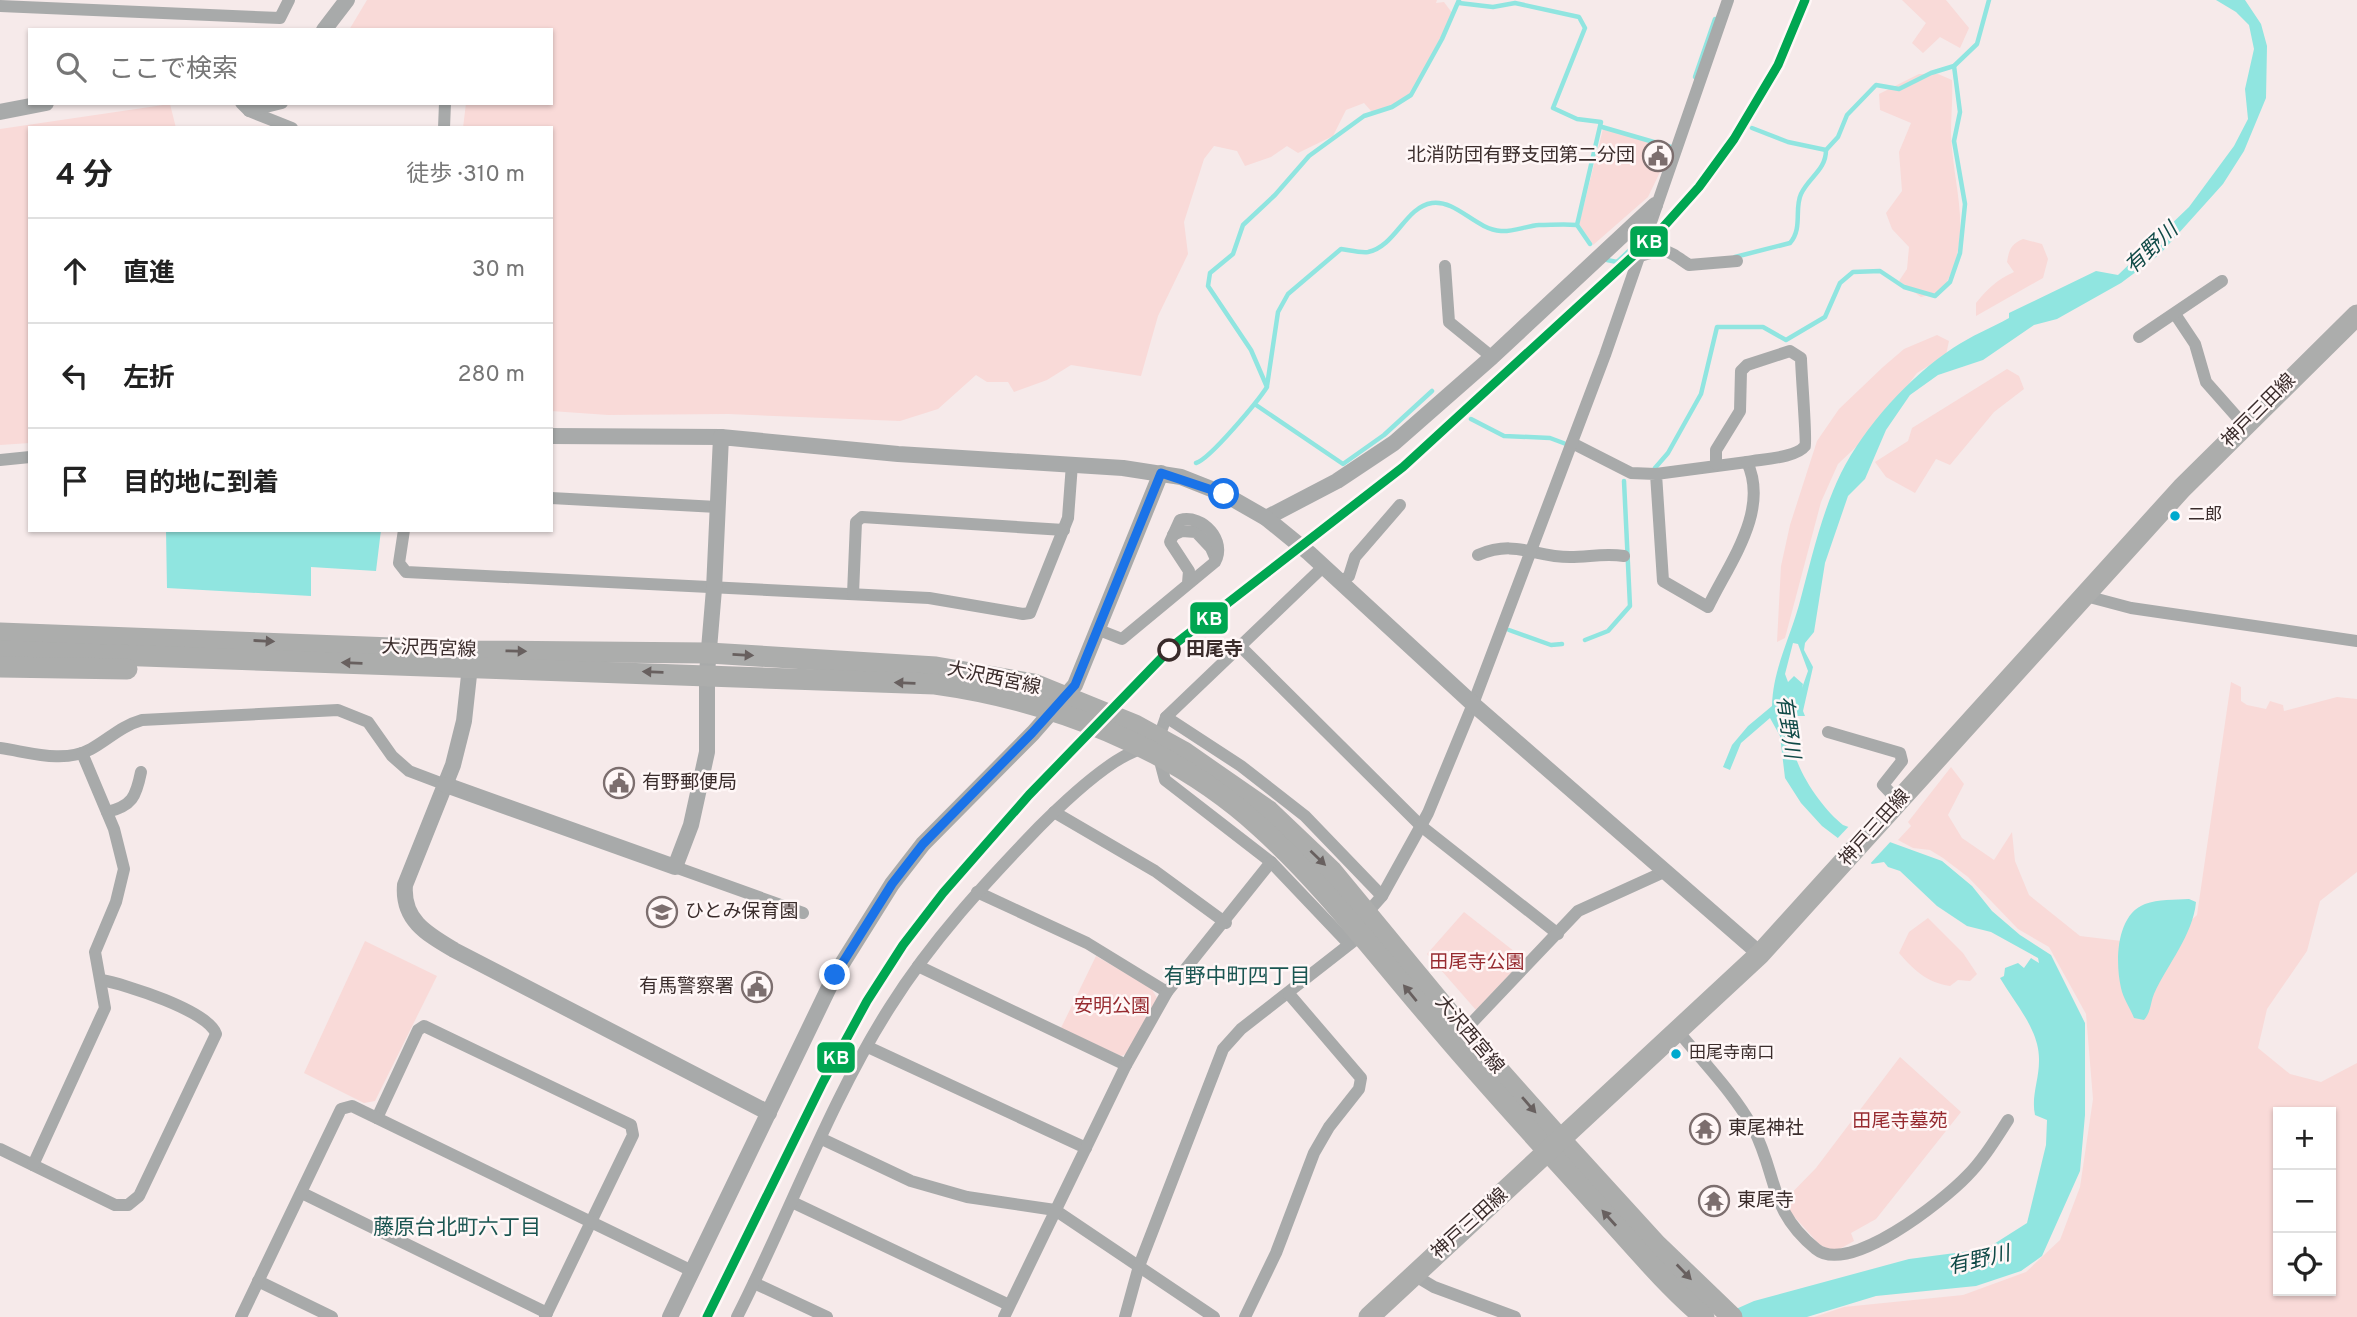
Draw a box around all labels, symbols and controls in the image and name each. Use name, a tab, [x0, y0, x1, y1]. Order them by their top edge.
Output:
search box	[28, 28, 553, 105]
icon: search	[52, 48, 90, 86]
text: ここで検索	[108, 54, 238, 87]
public building icon: 北消防団有野支団第二分団	[1641, 139, 1675, 173]
place label: 北消防団有野支団第二分団	[1407, 144, 1635, 168]
text: 4 分	[56, 158, 113, 195]
text: 徒歩 · 310 m	[406, 161, 525, 190]
water label: 有野川	[2120, 216, 2186, 280]
line badge: KB	[1629, 225, 1669, 258]
text: KB	[1636, 231, 1662, 255]
icon: ahead	[56, 252, 94, 290]
text: 30 m	[472, 256, 525, 285]
text: 直進	[123, 258, 175, 291]
icon: left	[56, 357, 94, 395]
text: 280 m	[457, 361, 525, 390]
text: 左折	[123, 363, 175, 396]
street label: 神戸三田線	[2217, 369, 2301, 453]
icon: arrive	[56, 462, 94, 500]
text: 目的地に到着	[123, 468, 279, 501]
route start	[1208, 478, 1239, 509]
place label: 二郎	[2188, 505, 2222, 527]
marker: 二郎	[2168, 509, 2182, 523]
line badge: KB	[1189, 601, 1229, 635]
text: KB	[1196, 608, 1222, 632]
street label: 大沢西宮線	[381, 635, 477, 663]
one-way arrow	[253, 636, 275, 647]
place label: 田尾寺	[1186, 638, 1243, 662]
marker: 田尾寺	[1158, 639, 1180, 661]
one-way arrow	[505, 645, 527, 657]
one-way arrow	[733, 650, 755, 661]
street label: 大沢西宮線	[945, 657, 1043, 701]
one-way arrow	[341, 658, 363, 669]
one-way arrow	[642, 666, 664, 678]
one-way arrow	[894, 677, 916, 689]
water label: 有野川	[1769, 694, 1805, 762]
public building icon: 有野郵便局	[602, 766, 636, 800]
place label: 有野郵便局	[642, 771, 737, 795]
street label: 神戸三田線	[1834, 785, 1916, 871]
one-way arrow	[1309, 849, 1326, 865]
school or university icon: ひとみ保育園	[645, 895, 679, 929]
place label: ひとみ保育園	[685, 900, 798, 924]
park label: 田尾寺公園	[1429, 951, 1525, 975]
route end	[819, 959, 850, 990]
district label: 有野中町四丁目	[1164, 964, 1311, 991]
public building icon: 有馬警察署	[740, 970, 774, 1004]
place label: 有馬警察署	[639, 975, 734, 999]
one-way arrow	[1402, 984, 1417, 1002]
street label: 大沢西宮線	[1429, 991, 1509, 1079]
park label: 安明公園	[1074, 995, 1150, 1019]
line badge: KB	[816, 1041, 856, 1074]
place label: 田尾寺南口	[1689, 1043, 1774, 1065]
text: KB	[823, 1047, 849, 1071]
marker: 田尾寺南口	[1669, 1047, 1683, 1061]
one-way arrow	[1521, 1096, 1537, 1114]
map controls	[2273, 1107, 2336, 1296]
button: +	[2273, 1107, 2336, 1170]
park label: 田尾寺墓苑	[1852, 1110, 1948, 1134]
temple icon: 東尾神社	[1688, 1112, 1722, 1146]
place label: 東尾神社	[1728, 1117, 1804, 1141]
button: −	[2273, 1170, 2336, 1233]
street label: 神戸三田線	[1427, 1183, 1513, 1265]
temple icon: 東尾寺	[1697, 1184, 1731, 1218]
place label: 東尾寺	[1737, 1189, 1794, 1213]
one-way arrow	[1601, 1209, 1617, 1227]
district label: 藤原台北町六丁目	[373, 1215, 541, 1242]
button: locate	[2273, 1233, 2336, 1296]
water label: 有野川	[1945, 1240, 2015, 1281]
one-way arrow	[1675, 1263, 1691, 1280]

